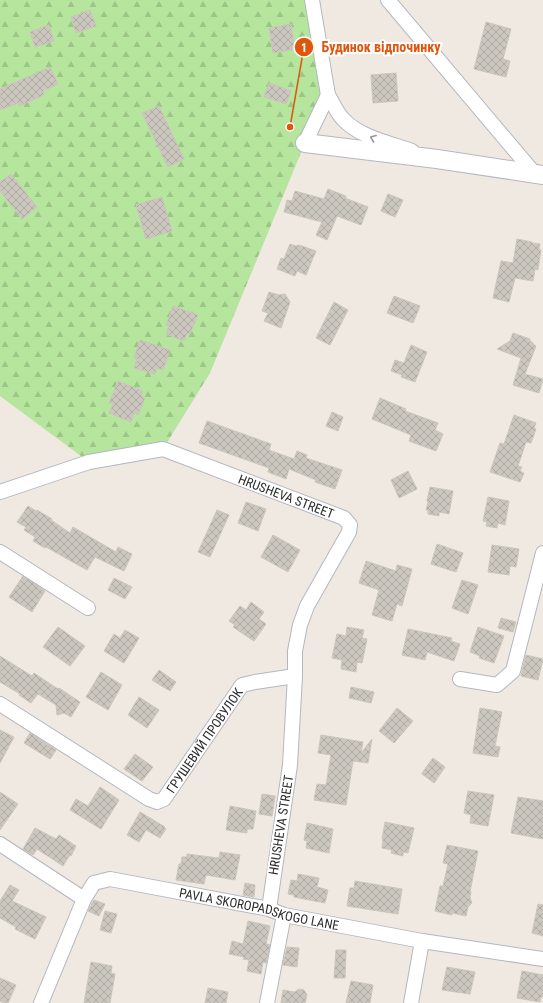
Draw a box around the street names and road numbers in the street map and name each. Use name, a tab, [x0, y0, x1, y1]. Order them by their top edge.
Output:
street label: HRUSHEVA STREET	[236, 471, 336, 521]
street label: ГРУШЕВИЙ ПРОВУЛОК	[163, 684, 246, 796]
street label: HRUSHEVA STREET	[266, 774, 296, 876]
street label: PAVLA SKOROPADSKOGO LANE	[178, 885, 340, 933]

